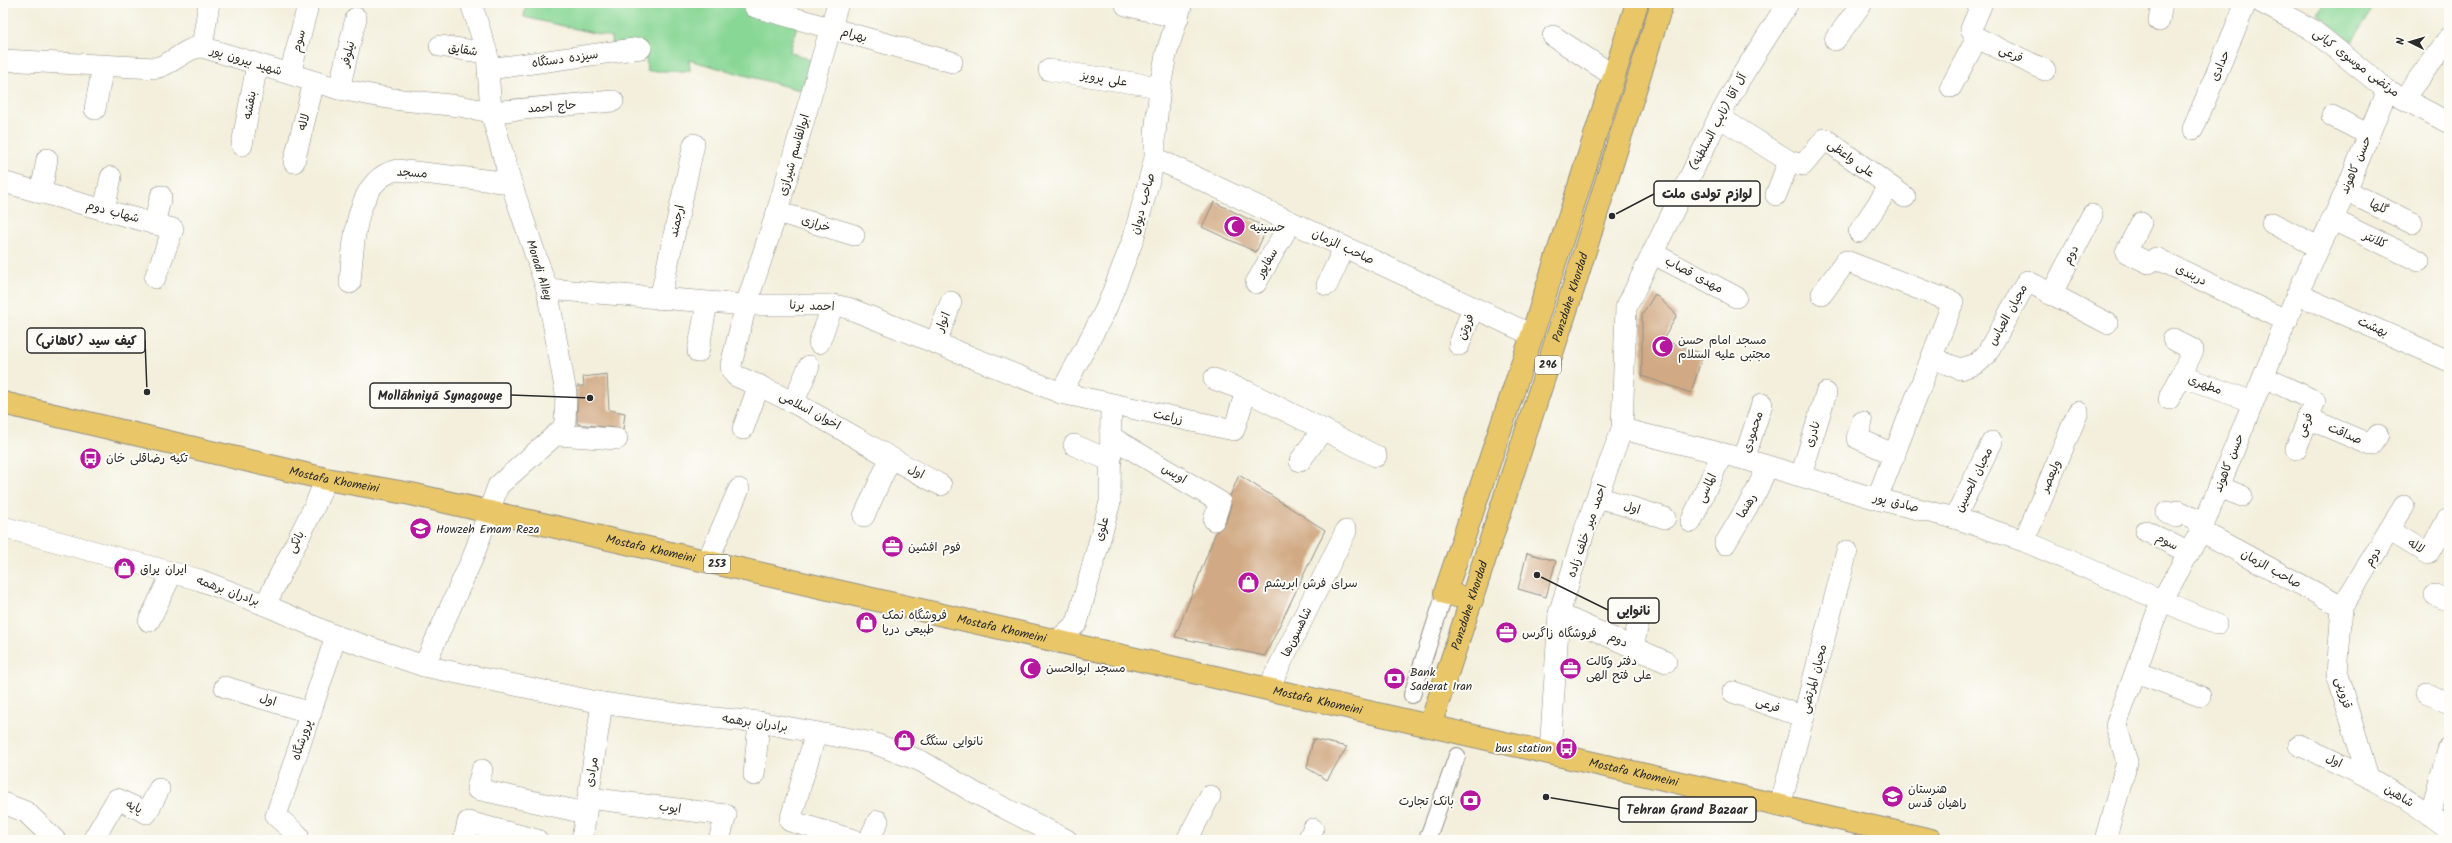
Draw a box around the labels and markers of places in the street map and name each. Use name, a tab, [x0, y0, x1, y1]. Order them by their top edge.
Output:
callout: لوازم تولدی ملت	[1654, 181, 1760, 206]
mosque icon: حسینیه	[1222, 214, 1248, 240]
place label: حسینیه	[1250, 218, 1285, 237]
callout: کیف سید (کاهانی)	[27, 328, 145, 353]
place label: مسجد امام حسن مجتبی علیه السلام	[1678, 331, 1770, 364]
mosque icon: مسجد امام حسن مجتبی علیه السلام	[1650, 334, 1676, 360]
callout: Mollāhniyā Synagouge	[370, 383, 511, 408]
bus stop icon: تکیه رضاقلی خان	[78, 445, 104, 471]
place label: تکیه رضاقلی خان	[106, 449, 188, 468]
school or university icon: Howzeh Emam Reza	[407, 516, 433, 542]
place label: Howzeh Emam Reza	[436, 520, 540, 539]
office icon: فوم افشین	[879, 534, 905, 560]
place label: فوم افشین	[908, 538, 961, 557]
shop icon: ایران یراق	[112, 556, 138, 582]
place label: ایران یراق	[140, 560, 187, 579]
shop icon: سرای فرش ابریشم	[1235, 570, 1261, 596]
place label: سرای فرش ابریشم	[1264, 574, 1357, 593]
callout: نانوایی	[1608, 598, 1659, 623]
place label: فروشگاه نمک طبیعی دریا	[882, 606, 947, 639]
shop icon: فروشگاه نمک طبیعی دریا	[854, 609, 880, 635]
office icon: فروشگاه زاگرس	[1493, 620, 1519, 646]
place label: فروشگاه زاگرس	[1522, 624, 1597, 643]
place label: دفتر وکالت علی فتح الهی	[1586, 652, 1652, 685]
mosque icon: مسجد ابوالحسن	[1017, 655, 1043, 681]
office icon: دفتر وکالت علی فتح الهی	[1558, 655, 1584, 681]
place label: مسجد ابوالحسن	[1046, 659, 1126, 678]
place label: Bank Saderat Iran	[1410, 663, 1472, 696]
bank icon: Bank Saderat Iran	[1382, 666, 1408, 692]
shop icon: نانوایی سنگگ	[891, 728, 917, 754]
place label: نانوایی سنگگ	[920, 732, 984, 751]
bus stop icon: bus station	[1554, 735, 1580, 761]
place label: bus station	[1495, 739, 1552, 758]
place label: هنرستان راهیان قدس	[1908, 780, 1967, 813]
school or university icon: هنرستان راهیان قدس	[1879, 783, 1905, 809]
bank icon: بانک تجارت	[1457, 788, 1483, 814]
place label: بانک تجارت	[1399, 792, 1454, 811]
callout: Tehran Grand Bazaar	[1619, 797, 1756, 822]

